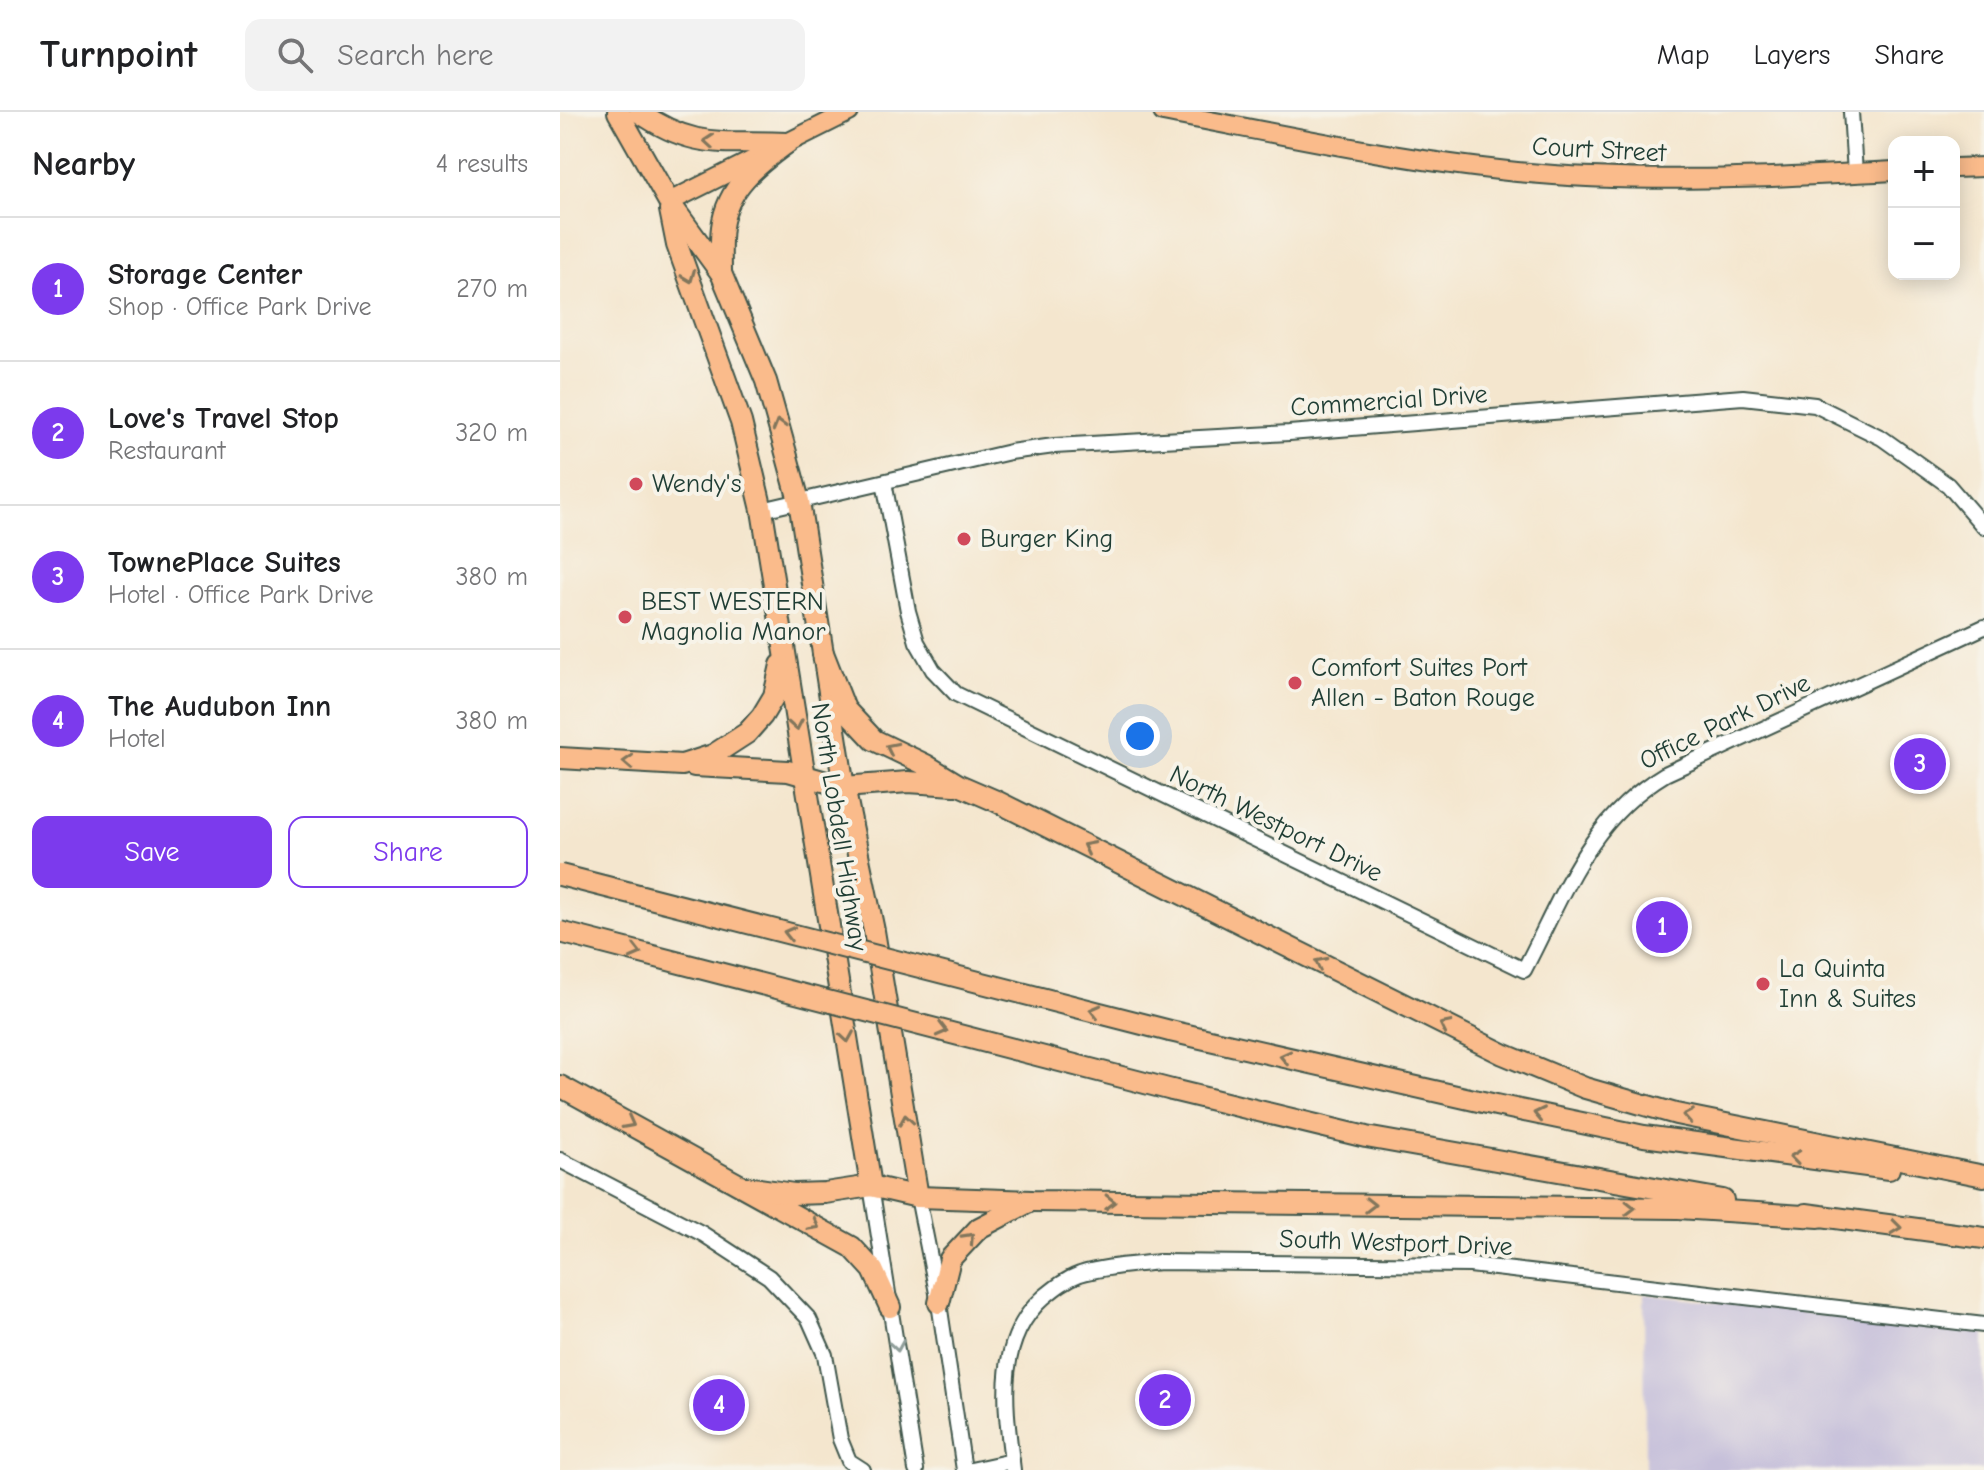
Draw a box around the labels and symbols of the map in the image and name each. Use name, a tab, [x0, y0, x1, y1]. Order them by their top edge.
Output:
street label: Court Street	[1531, 131, 1669, 169]
one-way arrow	[703, 133, 716, 150]
one-way arrow	[679, 269, 696, 283]
street label: Commercial Drive	[1289, 379, 1489, 423]
one-way arrow	[772, 419, 788, 433]
place label: Wendy's	[652, 469, 742, 499]
marker: Wendy's	[627, 475, 645, 493]
place label: Burger King	[980, 524, 1113, 554]
marker: Burger King	[955, 530, 973, 548]
place label: BEST WESTERN Magnolia Manor	[641, 587, 826, 647]
marker: BEST WESTERN Magnolia Manor	[616, 608, 634, 626]
place label: Comfort Suites Port Allen - Baton Rouge	[1311, 653, 1535, 713]
street label: Office Park Drive	[1635, 668, 1815, 776]
marker: Comfort Suites Port Allen - Baton Rouge	[1286, 674, 1304, 692]
street label: North Lobdell Highway	[805, 701, 873, 954]
your location	[1120, 716, 1160, 756]
one-way arrow	[787, 718, 804, 731]
pin: 3	[1894, 734, 1946, 794]
one-way arrow	[884, 742, 899, 758]
one-way arrow	[621, 754, 634, 771]
street label: North Westport Drive	[1165, 759, 1387, 889]
one-way arrow	[1081, 841, 1096, 857]
pin: 1	[1636, 897, 1688, 957]
one-way arrow	[782, 926, 796, 943]
one-way arrow	[628, 942, 642, 959]
place label: La Quinta Inn & Suites	[1779, 954, 1916, 1014]
one-way arrow	[1314, 957, 1328, 973]
marker: La Quinta Inn & Suites	[1754, 975, 1772, 993]
one-way arrow	[1088, 1004, 1102, 1021]
one-way arrow	[1439, 1020, 1454, 1036]
one-way arrow	[934, 1021, 948, 1038]
one-way arrow	[838, 1030, 855, 1043]
one-way arrow	[1279, 1049, 1293, 1066]
one-way arrow	[1533, 1106, 1546, 1123]
one-way arrow	[1682, 1108, 1695, 1125]
one-way arrow	[898, 1113, 915, 1127]
one-way arrow	[620, 1114, 635, 1129]
one-way arrow	[1789, 1149, 1802, 1166]
one-way arrow	[1104, 1193, 1117, 1210]
one-way arrow	[1364, 1196, 1377, 1213]
one-way arrow	[1624, 1199, 1637, 1216]
one-way arrow	[806, 1216, 820, 1231]
one-way arrow	[1890, 1218, 1903, 1235]
street label: South Westport Drive	[1279, 1224, 1513, 1262]
one-way arrow	[960, 1233, 975, 1247]
one-way arrow	[888, 1340, 905, 1353]
pin: 2	[1139, 1370, 1191, 1430]
pin: 4	[693, 1375, 745, 1435]

